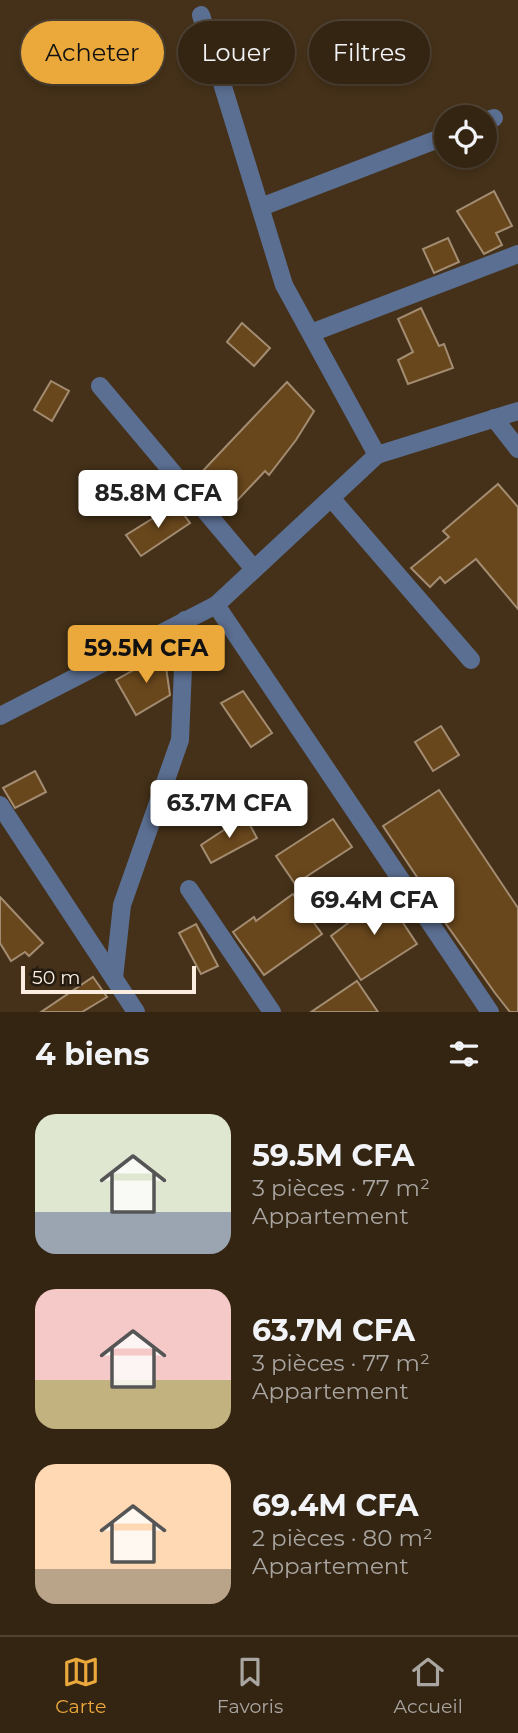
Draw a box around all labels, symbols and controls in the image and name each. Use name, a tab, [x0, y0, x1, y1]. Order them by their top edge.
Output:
chip: Acheter	[21, 21, 164, 84]
chip: Louer	[178, 21, 295, 84]
chip: Filtres	[309, 21, 430, 84]
map controls	[434, 105, 497, 168]
button: locate	[434, 105, 497, 168]
pin: 85.8M CFA	[78, 470, 238, 530]
text: 85.8M CFA	[94, 479, 222, 507]
pin: 59.5M CFA	[66, 626, 226, 685]
text: 59.5M CFA	[84, 634, 208, 662]
pin: 63.7M CFA	[149, 780, 309, 840]
text: 63.7M CFA	[167, 789, 291, 817]
pin: 69.4M CFA	[294, 878, 454, 937]
text: 69.4M CFA	[310, 886, 438, 914]
scale bar	[21, 963, 196, 995]
text: 50 m	[32, 966, 80, 989]
icon: filters	[445, 1035, 483, 1073]
text: 4 biens	[35, 1036, 149, 1073]
text: 59.5M CFA	[252, 1137, 414, 1174]
icon: home	[91, 1142, 175, 1226]
text: 3 pièces · 77 m²	[252, 1174, 430, 1202]
text: Appartement	[252, 1202, 409, 1230]
text: 63.7M CFA	[252, 1312, 415, 1349]
icon: home	[91, 1317, 175, 1401]
text: 3 pièces · 77 m²	[252, 1349, 430, 1377]
text: Appartement	[252, 1377, 409, 1405]
text: 69.4M CFA	[252, 1487, 419, 1524]
icon: home	[91, 1492, 175, 1576]
text: 2 pièces · 80 m²	[252, 1524, 433, 1552]
text: Appartement	[252, 1552, 409, 1580]
tab: Carte	[55, 1653, 106, 1718]
tab: Favoris	[217, 1653, 283, 1718]
tab: Accueil	[394, 1653, 463, 1718]

